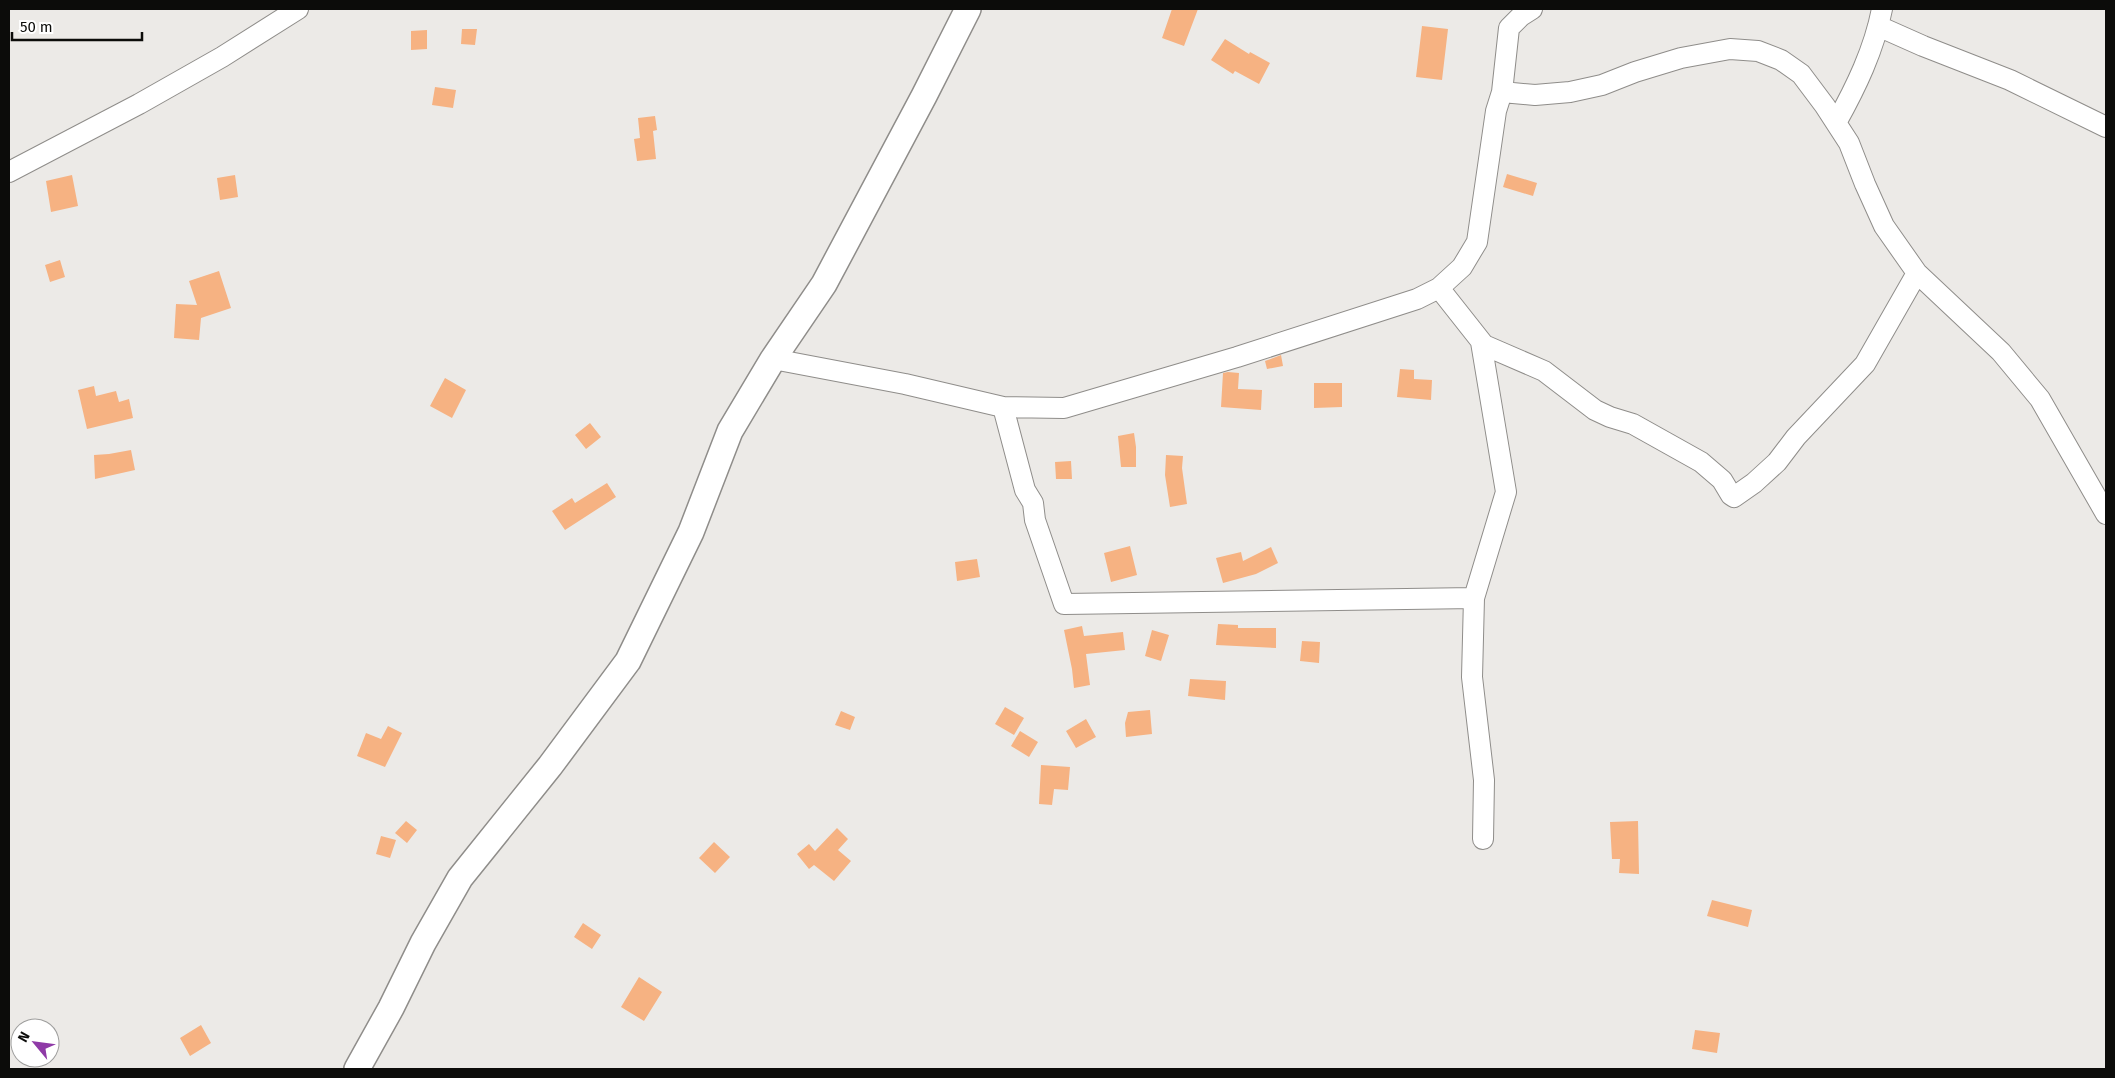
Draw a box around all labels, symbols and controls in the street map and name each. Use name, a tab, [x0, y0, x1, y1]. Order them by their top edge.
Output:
scale bar	[12, 10, 142, 42]
text: 50 m	[20, 18, 53, 36]
north arrow	[10, 1018, 60, 1068]
text: N	[14, 1029, 34, 1045]

